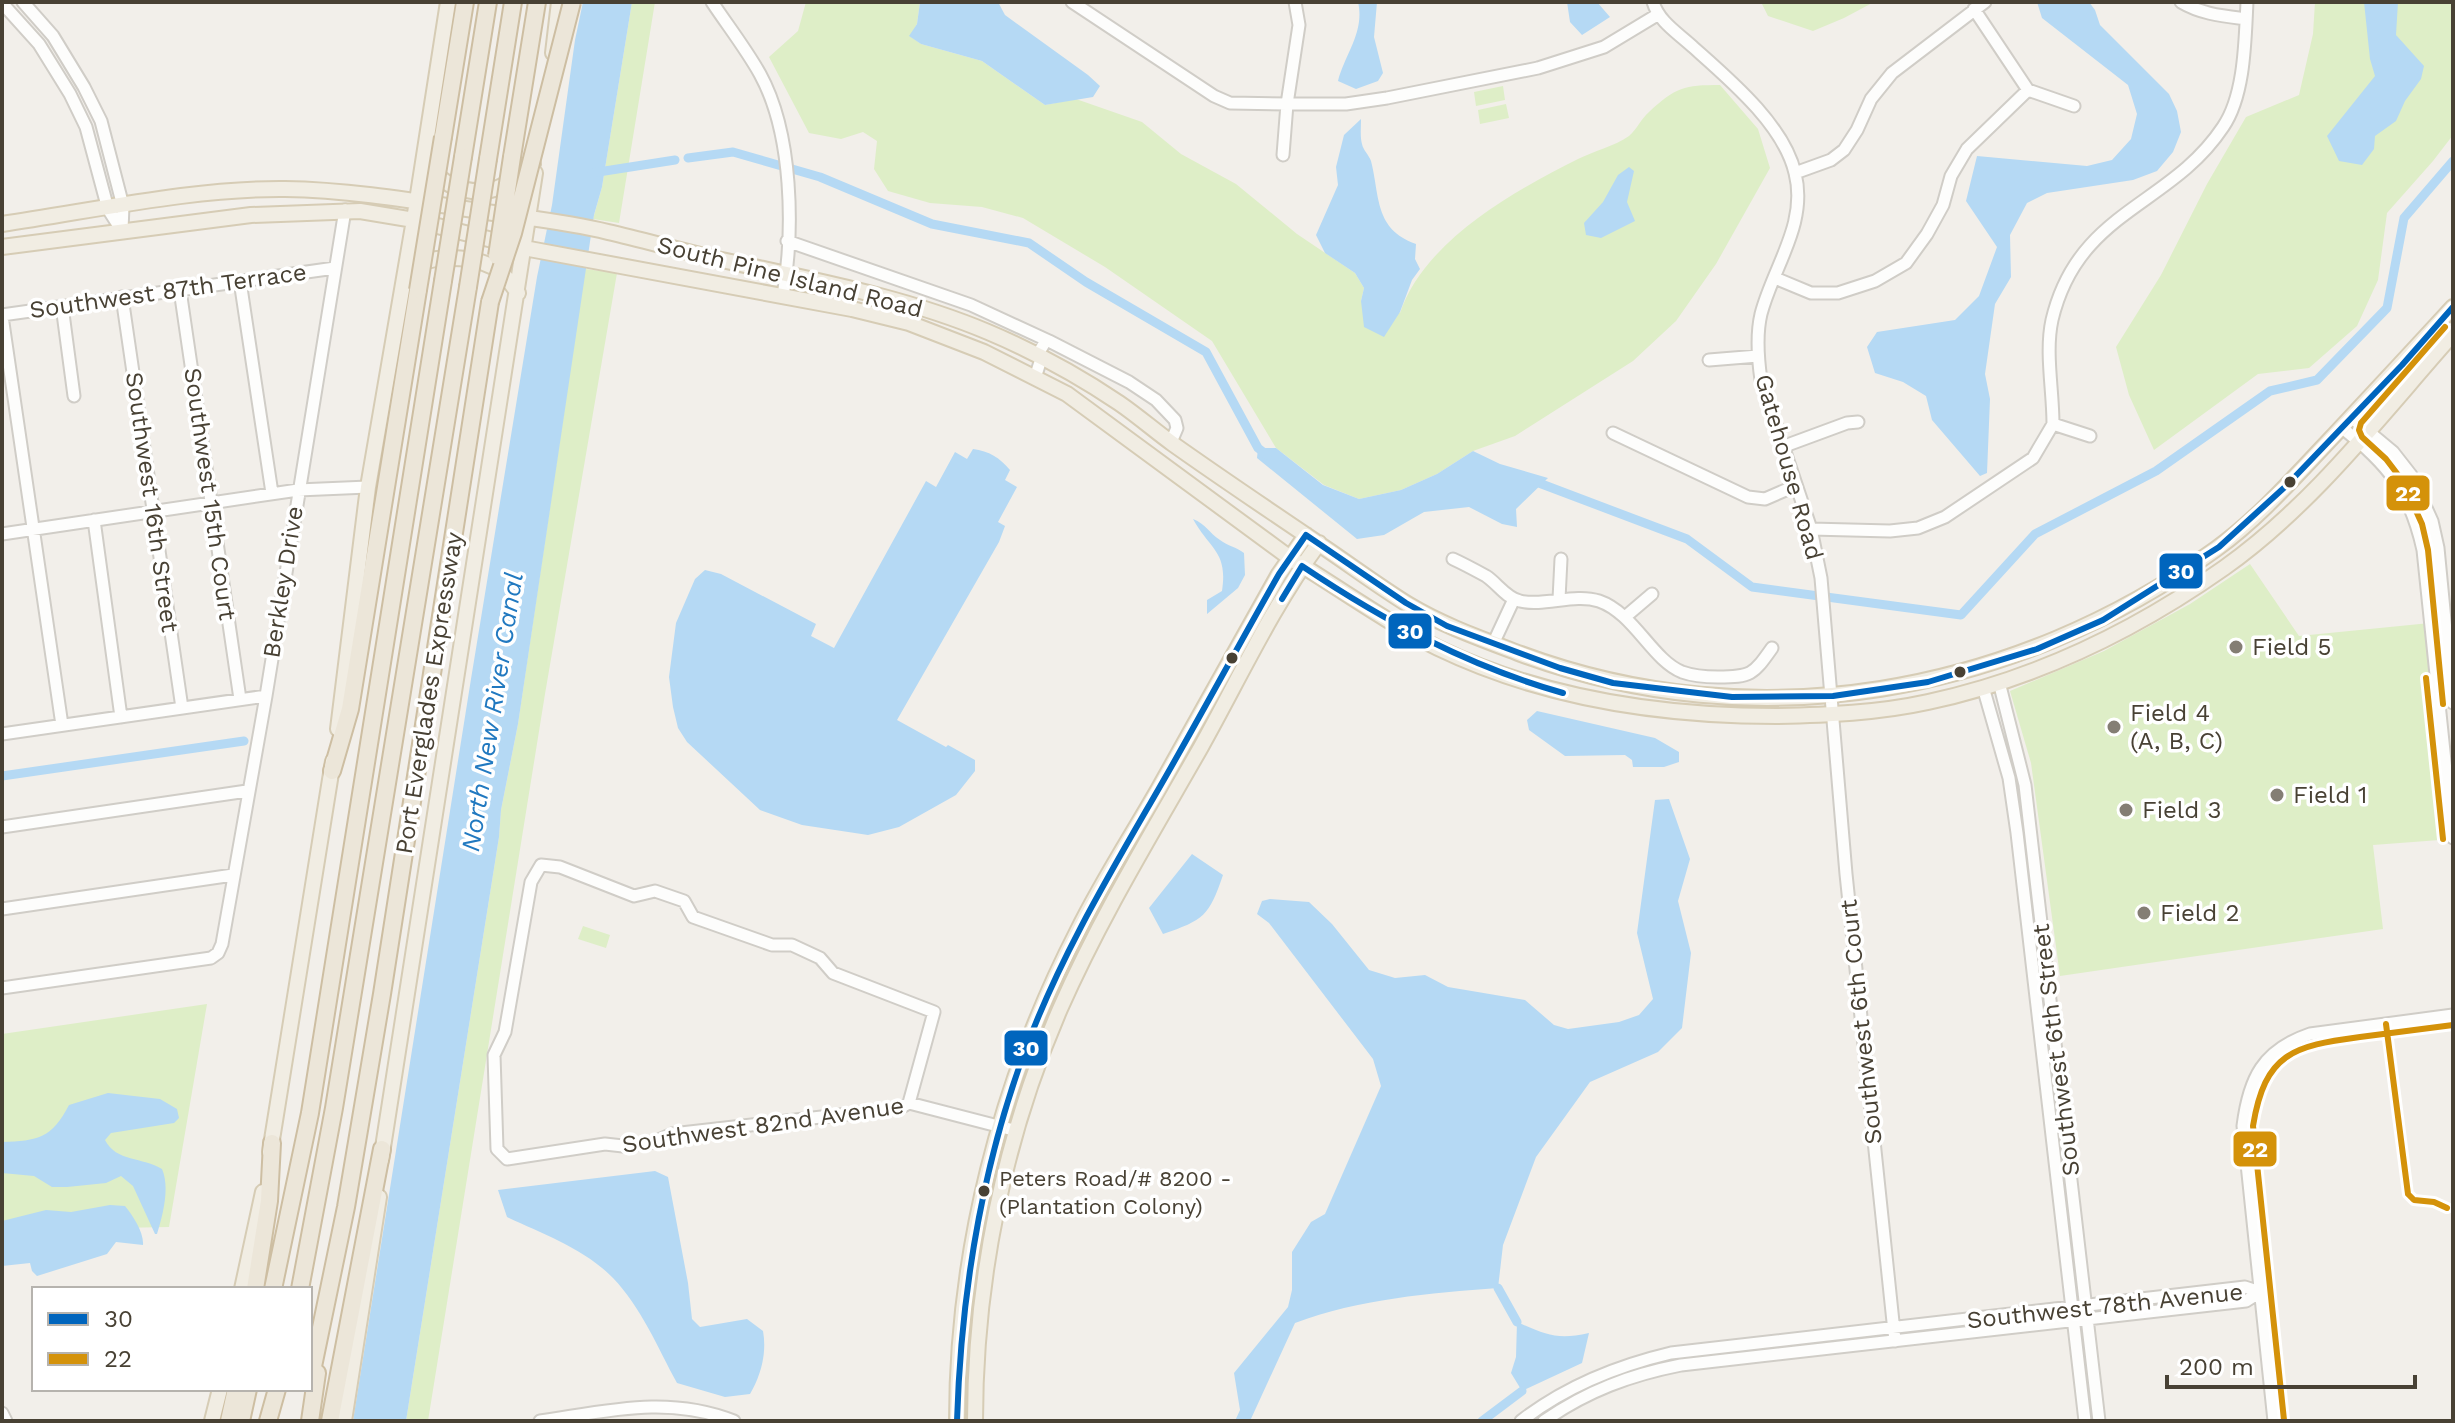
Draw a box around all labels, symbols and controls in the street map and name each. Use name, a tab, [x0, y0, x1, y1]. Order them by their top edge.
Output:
street label: South Pine Island Road	[654, 230, 926, 324]
street label: Southwest 87th Terrace	[28, 258, 308, 324]
street label: Southwest 15th Court	[178, 366, 242, 622]
street label: Southwest 16th Street	[120, 370, 184, 634]
street label: Gatehouse Road	[1749, 371, 1829, 563]
unlabelled marker	[2282, 474, 2298, 490]
line badge: 22	[2385, 474, 2431, 512]
text: 22	[2395, 481, 2421, 506]
street label: Berkley Drive	[257, 504, 309, 660]
street label: Port Everglades Expressway	[390, 529, 468, 856]
line badge: 30	[2158, 552, 2204, 590]
text: 30	[2167, 559, 2195, 584]
water label: North New River Canal	[455, 570, 529, 854]
line badge: 30	[1387, 612, 1433, 650]
text: 30	[1396, 619, 1424, 644]
place label: Field 5	[2252, 633, 2331, 661]
marker: Field 5	[2227, 638, 2245, 656]
unlabelled marker	[1224, 650, 1240, 666]
unlabelled marker	[1952, 664, 1968, 680]
place label: Field 4 (A, B, C)	[2130, 699, 2223, 755]
marker: Field 4 (A, B, C)	[2105, 718, 2123, 736]
place label: Field 1	[2293, 781, 2367, 809]
marker: Field 1	[2268, 786, 2286, 804]
place label: Field 3	[2142, 796, 2221, 824]
marker: Field 3	[2117, 801, 2135, 819]
street label: Southwest 6th Court	[1834, 898, 1888, 1146]
place label: Field 2	[2160, 899, 2239, 927]
marker: Field 2	[2135, 904, 2153, 922]
street label: Southwest 6th Street	[2027, 922, 2085, 1178]
line badge: 30	[1003, 1029, 1049, 1067]
text: 30	[1012, 1036, 1040, 1061]
street label: Southwest 82nd Avenue	[620, 1091, 906, 1159]
line badge: 22	[2232, 1130, 2278, 1168]
text: 22	[2242, 1137, 2268, 1162]
place label: Peters Road/# 8200 - (Plantation Colony)	[999, 1166, 1231, 1219]
marker: Peters Road/# 8200 - (Plantation Colony)	[976, 1183, 992, 1199]
street label: Southwest 78th Avenue	[1966, 1278, 2244, 1334]
legend	[32, 1287, 312, 1391]
text: 30	[104, 1305, 133, 1333]
scale bar	[2167, 1339, 2415, 1389]
text: 22	[104, 1345, 132, 1373]
text: 200 m	[2179, 1353, 2254, 1381]

